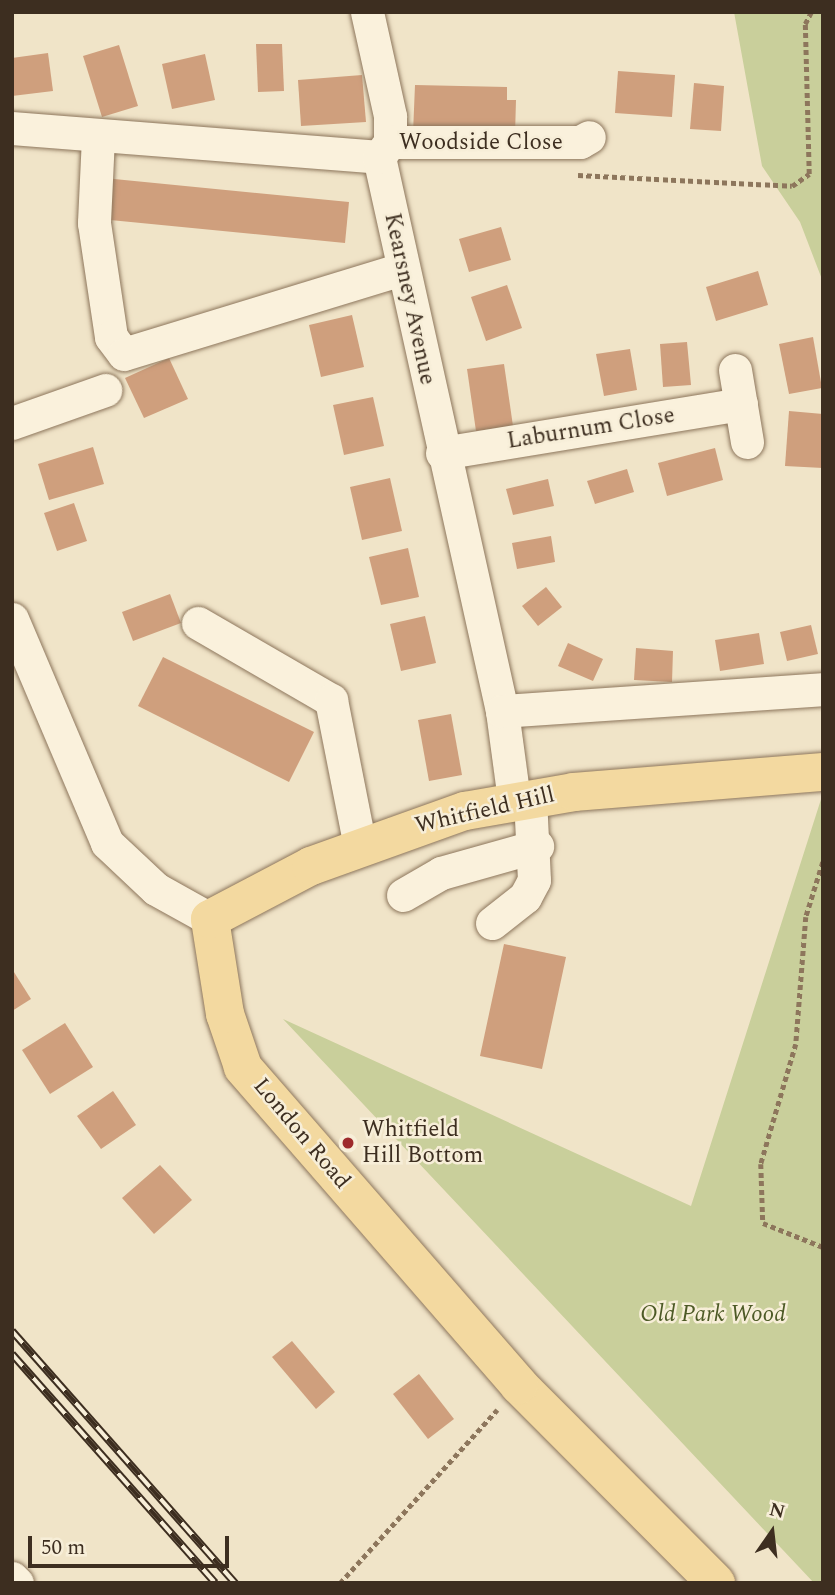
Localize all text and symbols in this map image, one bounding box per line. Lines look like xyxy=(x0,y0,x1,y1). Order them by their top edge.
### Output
street label: Woodside Close xyxy=(399,129,563,157)
street label: Kearsney Avenue xyxy=(377,211,441,387)
street label: Laburnum Close xyxy=(505,402,677,456)
street label: Whitfield Hill xyxy=(413,782,557,840)
street label: London Road xyxy=(247,1073,355,1195)
place label: Whitfield Hill Bottom xyxy=(362,1116,483,1170)
marker: Whitfield Hill Bottom xyxy=(340,1135,356,1151)
park label: Old Park Wood xyxy=(640,1301,786,1329)
text: N xyxy=(766,1495,788,1527)
north arrow xyxy=(737,1497,807,1567)
scale bar xyxy=(32,1522,233,1566)
text: 50 m xyxy=(41,1532,85,1564)

